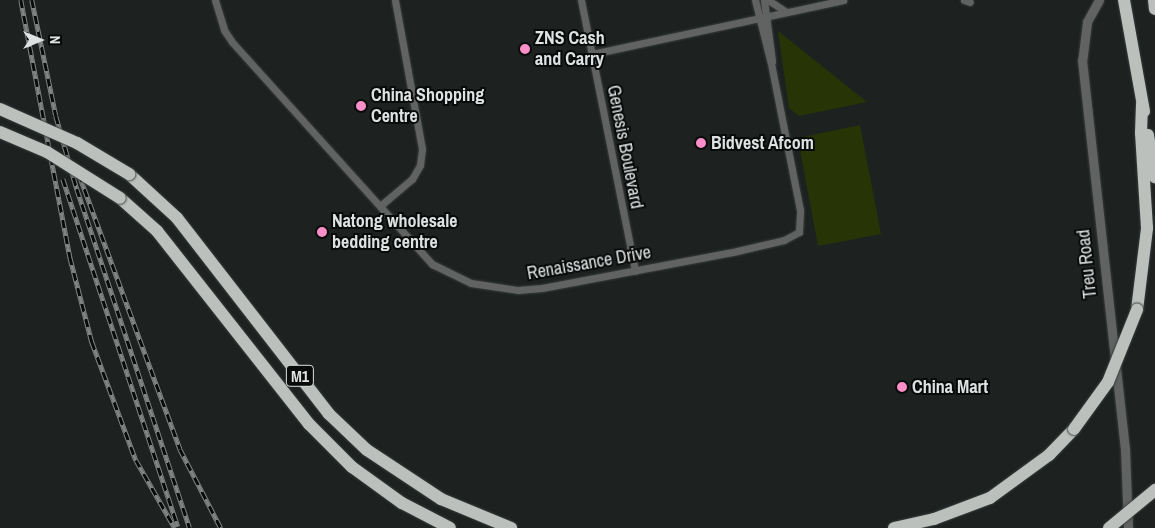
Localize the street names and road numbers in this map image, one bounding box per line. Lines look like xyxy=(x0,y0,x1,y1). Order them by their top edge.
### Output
street label: Genesis Boulevard xyxy=(602,83,648,211)
street label: Treu Road xyxy=(1073,228,1101,300)
street label: Renaissance Drive xyxy=(525,241,653,285)
road number: M1 xyxy=(285,362,315,390)

